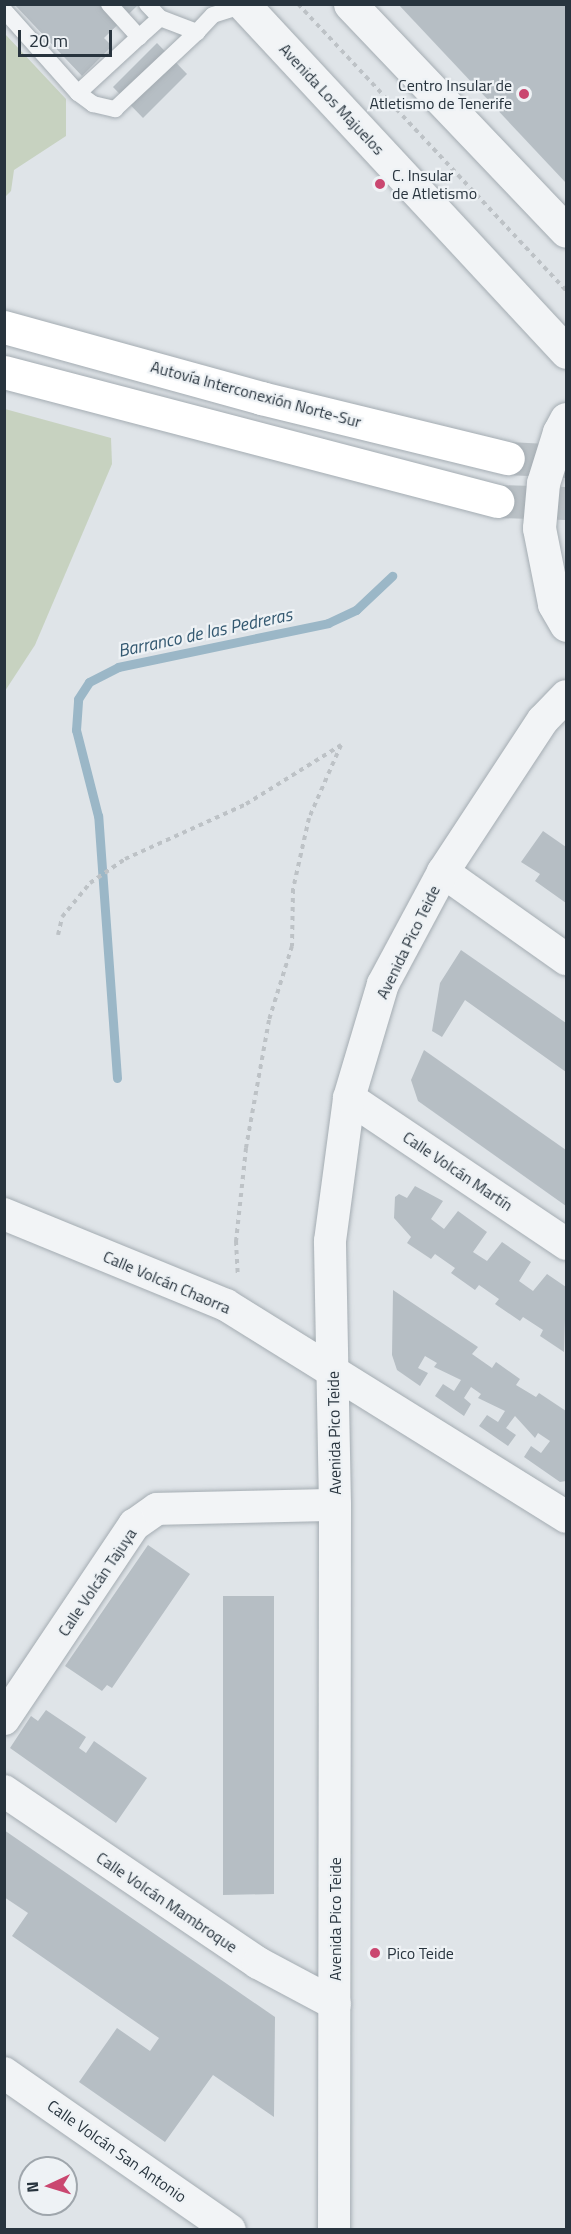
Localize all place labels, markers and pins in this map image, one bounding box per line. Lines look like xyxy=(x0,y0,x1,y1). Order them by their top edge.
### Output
place label: Centro Insular de Atletismo de Tenerife xyxy=(369,75,512,113)
marker: Centro Insular de Atletismo de Tenerife xyxy=(517,87,531,101)
place label: C. Insular de Atletismo xyxy=(392,165,477,203)
marker: C. Insular de Atletismo xyxy=(373,177,387,191)
place label: Pico Teide xyxy=(387,1943,454,1963)
marker: Pico Teide xyxy=(368,1946,382,1960)

